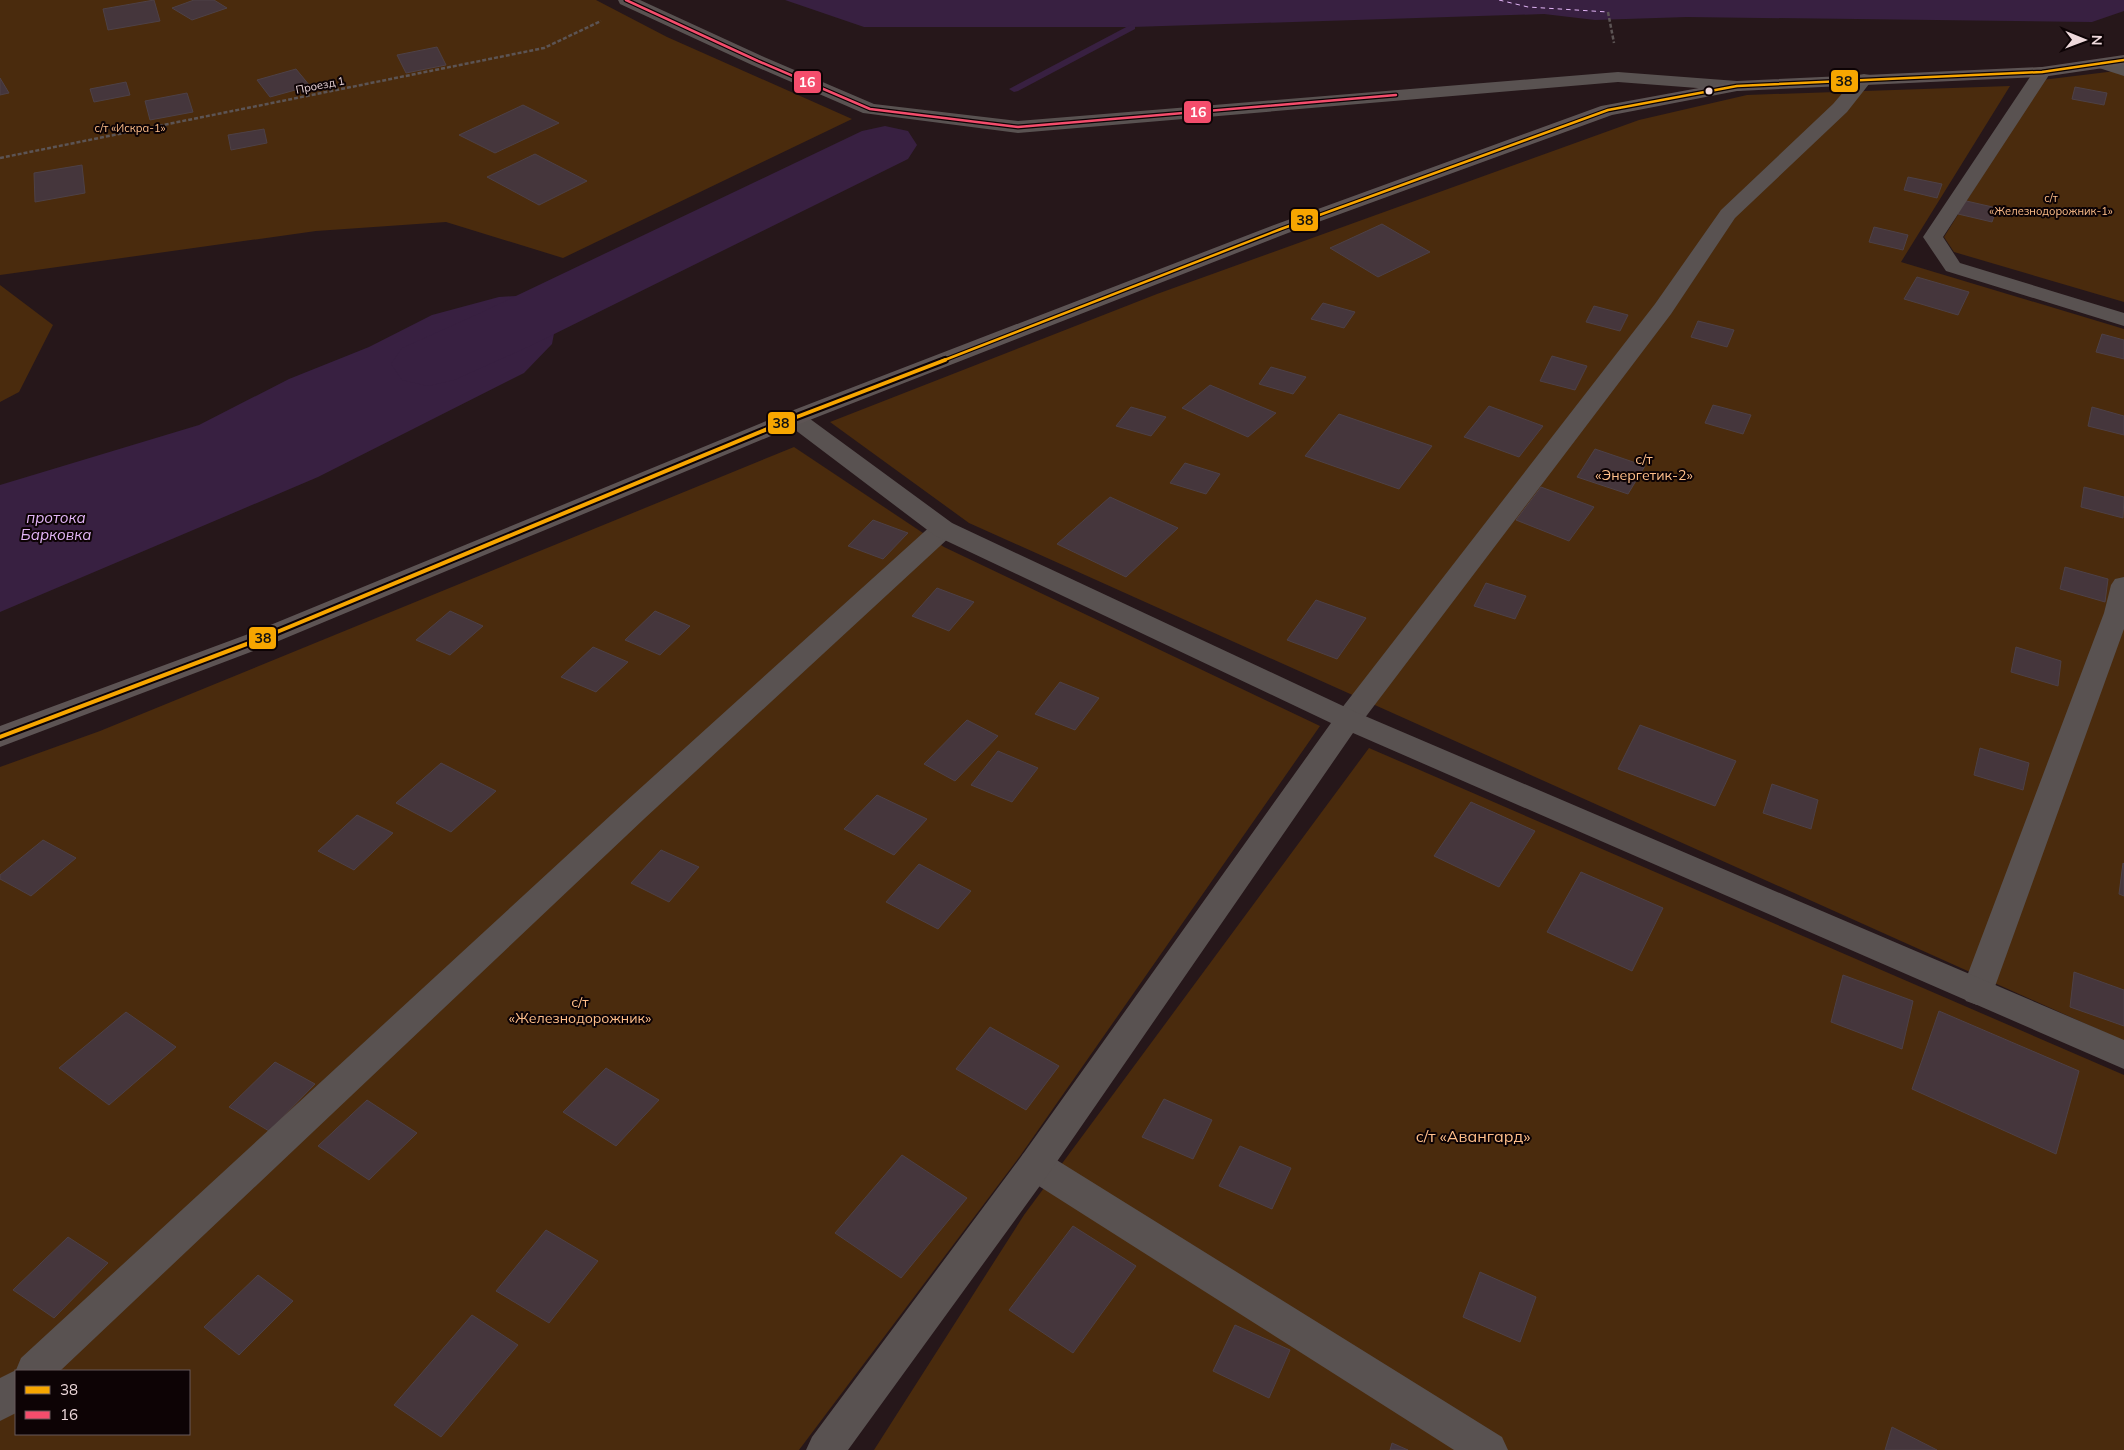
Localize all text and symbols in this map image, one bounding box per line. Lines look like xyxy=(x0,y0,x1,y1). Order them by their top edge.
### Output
north arrow xyxy=(2059,15,2109,65)
text: N xyxy=(2088,35,2106,46)
line badge: 38 xyxy=(1830,69,1859,93)
line badge: 16 xyxy=(793,70,822,94)
text: 38 xyxy=(1836,72,1852,90)
street label: Проезд 1 xyxy=(294,73,346,97)
text: 16 xyxy=(799,73,815,91)
unlabelled marker xyxy=(1704,86,1714,96)
line badge: 16 xyxy=(1183,100,1212,124)
text: 16 xyxy=(1190,103,1206,121)
park label: с/т «Искра-1» xyxy=(95,121,166,135)
park label: с/т «Железнодорожник-1» xyxy=(1989,191,2113,218)
line badge: 38 xyxy=(1290,208,1319,232)
text: 38 xyxy=(1297,211,1313,229)
line badge: 38 xyxy=(767,411,796,435)
text: 38 xyxy=(773,414,789,432)
park label: с/т «Энергетик-2» xyxy=(1595,450,1693,484)
water label: протока Барковка xyxy=(21,508,91,544)
line badge: 38 xyxy=(248,626,277,650)
text: 38 xyxy=(255,629,271,647)
park label: с/т «Железнодорожник» xyxy=(509,993,651,1027)
park label: с/т «Авангард» xyxy=(1416,1126,1530,1146)
legend xyxy=(15,1370,190,1435)
text: 38 xyxy=(60,1380,78,1399)
text: 16 xyxy=(60,1405,78,1424)

